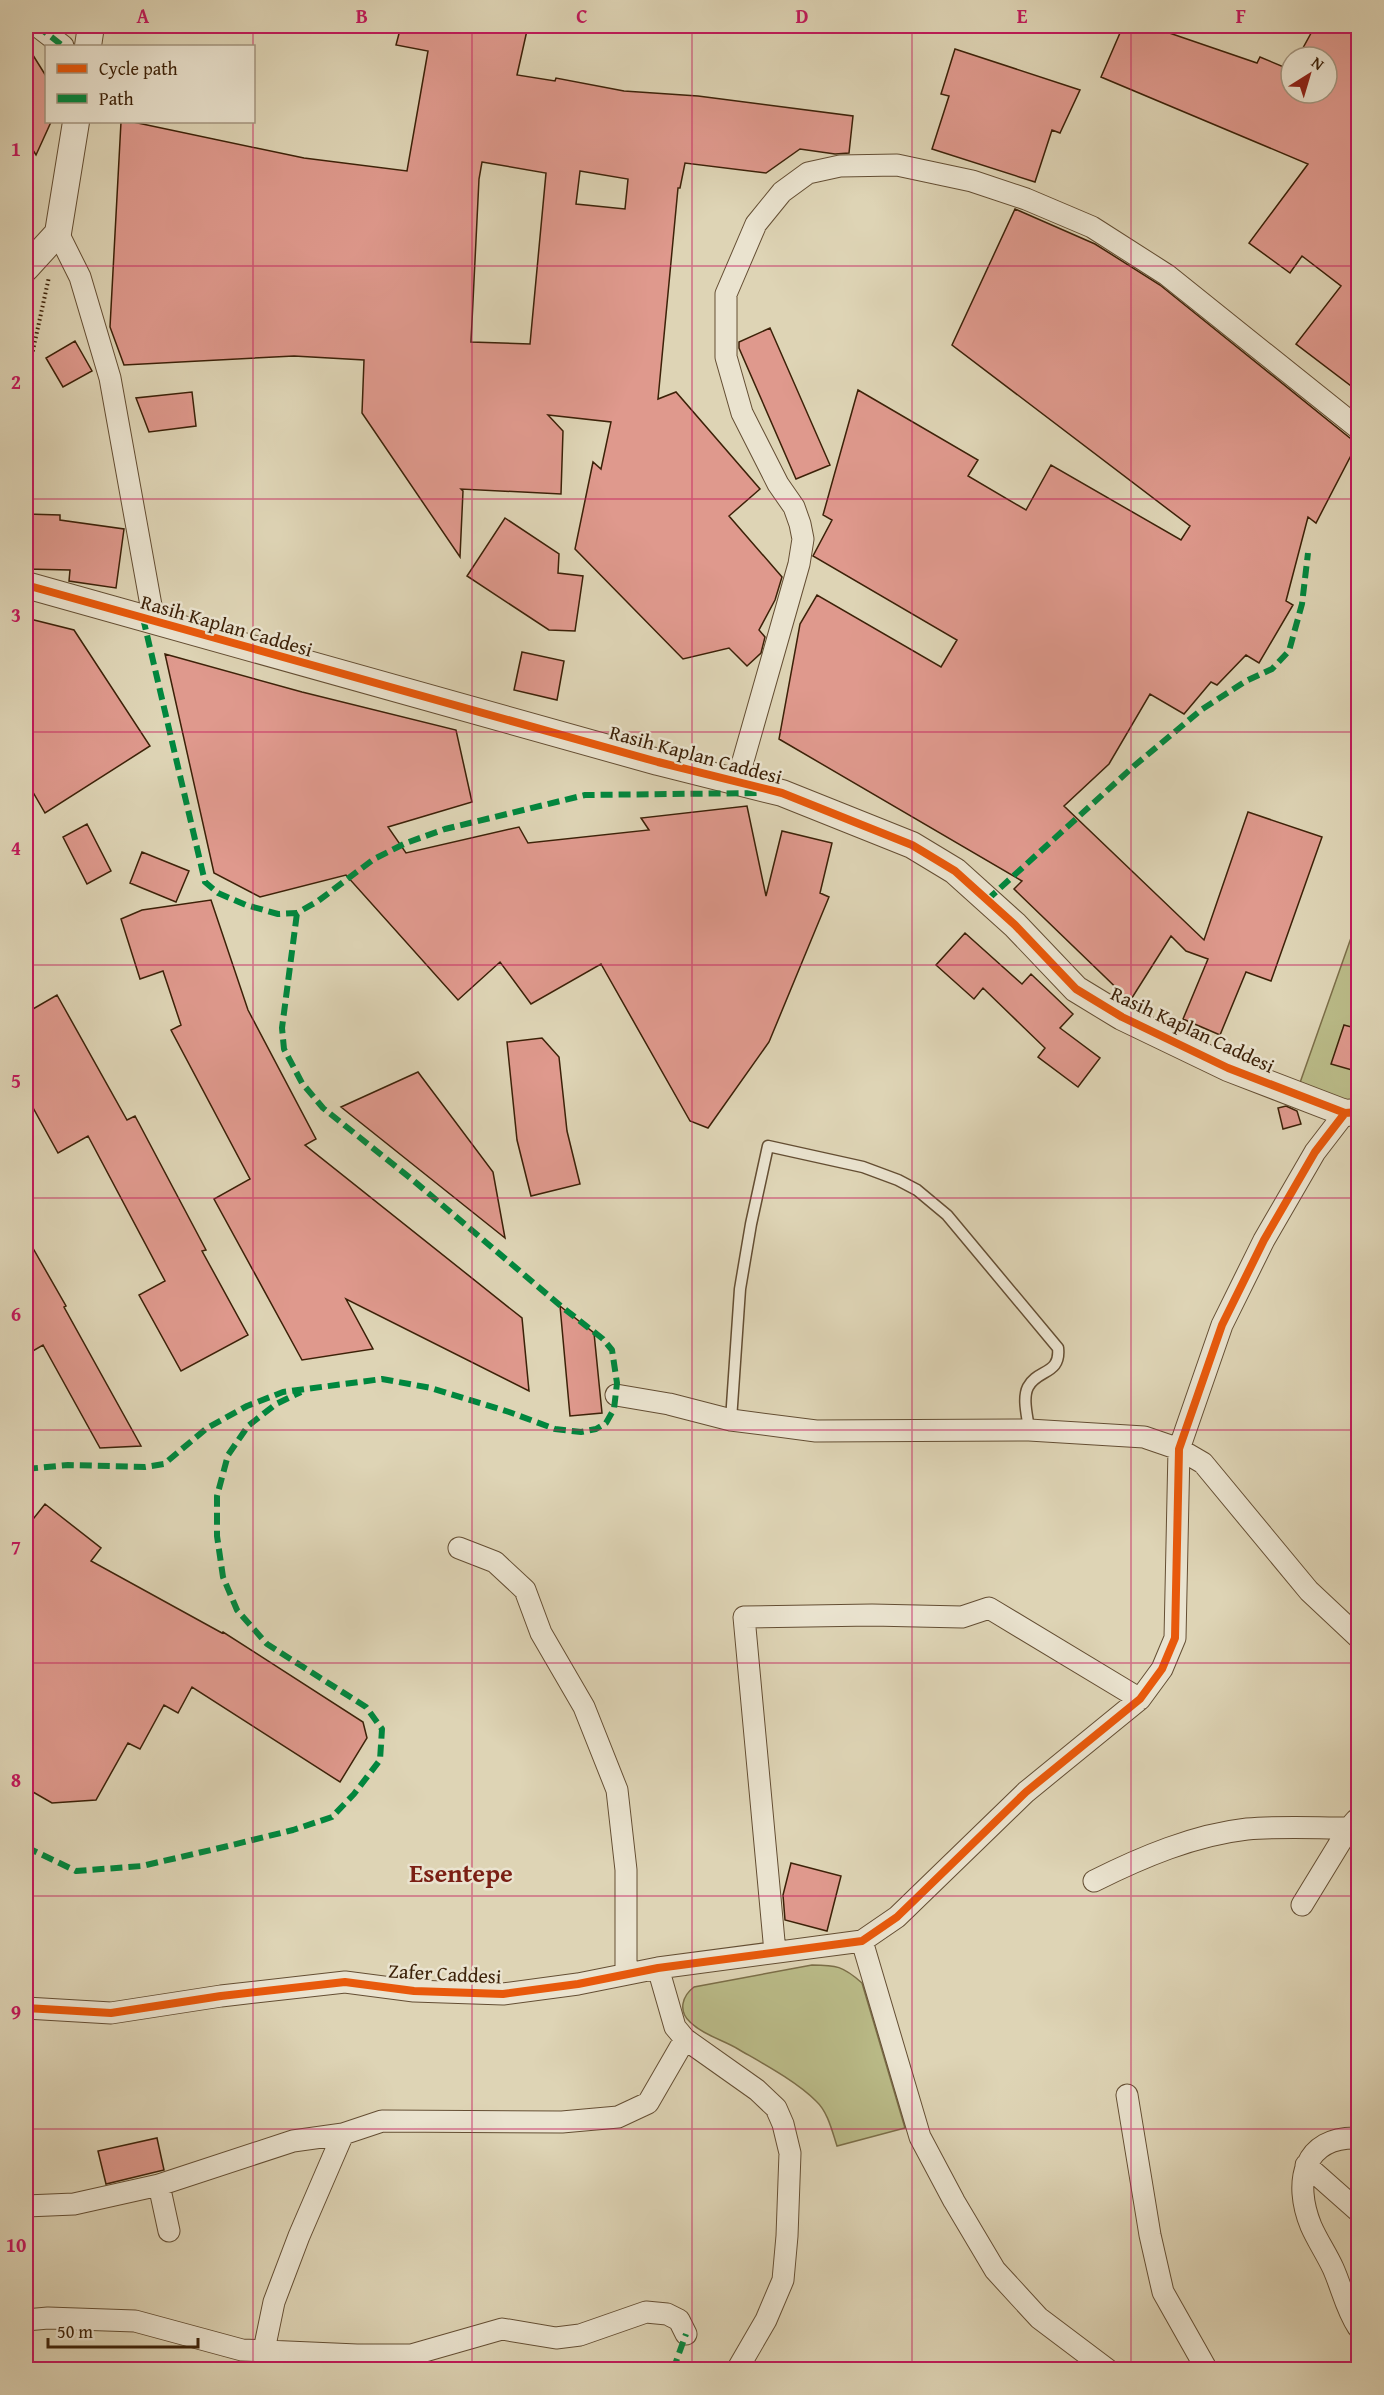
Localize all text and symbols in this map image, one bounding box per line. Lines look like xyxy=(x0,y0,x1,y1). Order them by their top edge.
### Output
text: A xyxy=(137,1,150,30)
text: B xyxy=(356,1,368,30)
text: C xyxy=(576,1,588,30)
text: D xyxy=(795,1,809,30)
text: E xyxy=(1017,1,1028,30)
text: F xyxy=(1236,1,1246,30)
legend xyxy=(45,45,255,123)
north arrow xyxy=(1279,45,1339,105)
text: N xyxy=(1307,50,1330,76)
text: Cycle path xyxy=(99,55,178,82)
text: Path xyxy=(99,85,134,112)
text: 1 xyxy=(11,134,21,163)
text: 2 xyxy=(11,367,21,396)
street label: Rasih Kaplan Caddesi xyxy=(138,587,317,664)
text: 3 xyxy=(11,600,21,629)
street label: Rasih Kaplan Caddesi xyxy=(606,717,786,791)
text: 4 xyxy=(11,833,21,862)
street label: Rasih Kaplan Caddesi xyxy=(1106,978,1280,1080)
text: 5 xyxy=(11,1066,21,1095)
text: 6 xyxy=(11,1299,21,1328)
text: 7 xyxy=(11,1532,21,1561)
text: 8 xyxy=(11,1765,21,1794)
district label: Esentepe xyxy=(409,1853,513,1892)
street label: Zafer Caddesi xyxy=(388,1956,503,1990)
text: 9 xyxy=(11,1997,21,2026)
text: 10 xyxy=(6,2230,26,2259)
scale bar xyxy=(48,2311,198,2349)
text: 50 m xyxy=(57,2318,93,2345)

